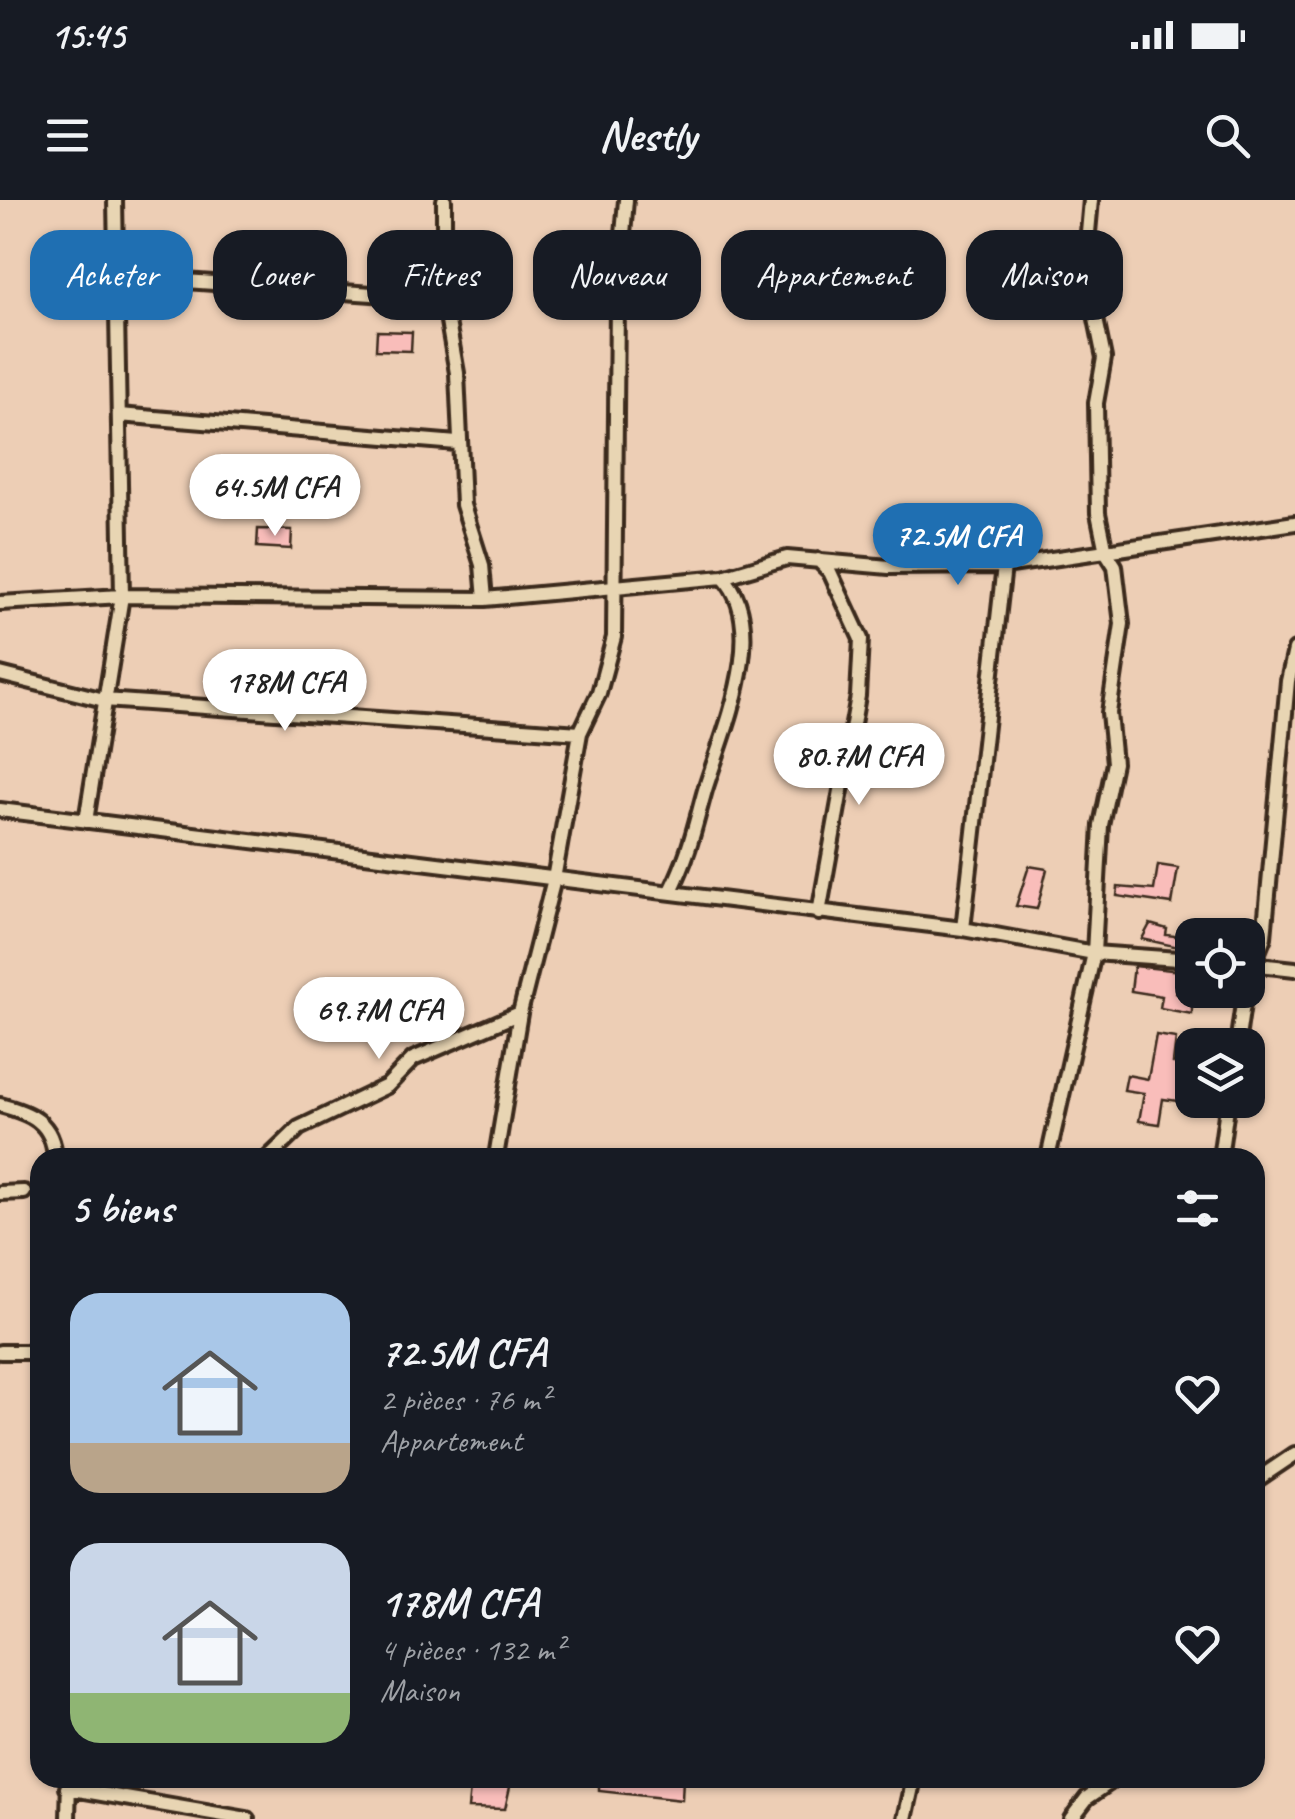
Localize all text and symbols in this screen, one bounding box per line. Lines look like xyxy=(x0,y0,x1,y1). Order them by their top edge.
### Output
text: 15:45 xyxy=(50,12,125,59)
text: Nestly xyxy=(599,107,696,164)
icon: menu xyxy=(40,108,95,163)
icon: search xyxy=(1200,108,1255,163)
chip: Acheter xyxy=(30,230,193,320)
chip: Louer xyxy=(213,230,347,320)
chip: Filtres xyxy=(367,230,513,320)
chip: Nouveau xyxy=(533,230,701,320)
chip: Appartement xyxy=(721,230,946,320)
chip: Maison xyxy=(966,230,1123,320)
pin: 64.5M CFA xyxy=(161,454,389,539)
text: 64.5M CFA xyxy=(211,466,339,507)
pin: 72.5M CFA xyxy=(844,503,1072,588)
text: 72.5M CFA xyxy=(895,515,1021,556)
pin: 178M CFA xyxy=(182,649,388,734)
text: 178M CFA xyxy=(225,661,345,702)
pin: 80.7M CFA xyxy=(745,723,973,808)
text: 80.7M CFA xyxy=(796,735,922,776)
map controls xyxy=(1175,918,1265,1118)
button: locate xyxy=(1175,918,1265,1008)
pin: 69.7M CFA xyxy=(265,977,493,1062)
text: 69.7M CFA xyxy=(315,989,443,1030)
button: layers xyxy=(1175,1028,1265,1118)
icon: filters xyxy=(1170,1181,1225,1236)
text: 5 biens xyxy=(70,1182,173,1235)
text: 72.5M CFA xyxy=(380,1326,546,1379)
icon: home xyxy=(150,1333,270,1453)
icon: heart xyxy=(1170,1366,1225,1421)
text: 2 pièces · 76 m² xyxy=(380,1379,549,1420)
text: Appartement xyxy=(380,1420,522,1461)
text: 178M CFA xyxy=(380,1576,538,1629)
icon: home xyxy=(150,1583,270,1703)
icon: heart xyxy=(1170,1616,1225,1671)
text: 4 pièces · 132 m² xyxy=(380,1629,564,1670)
text: Maison xyxy=(380,1670,460,1711)

